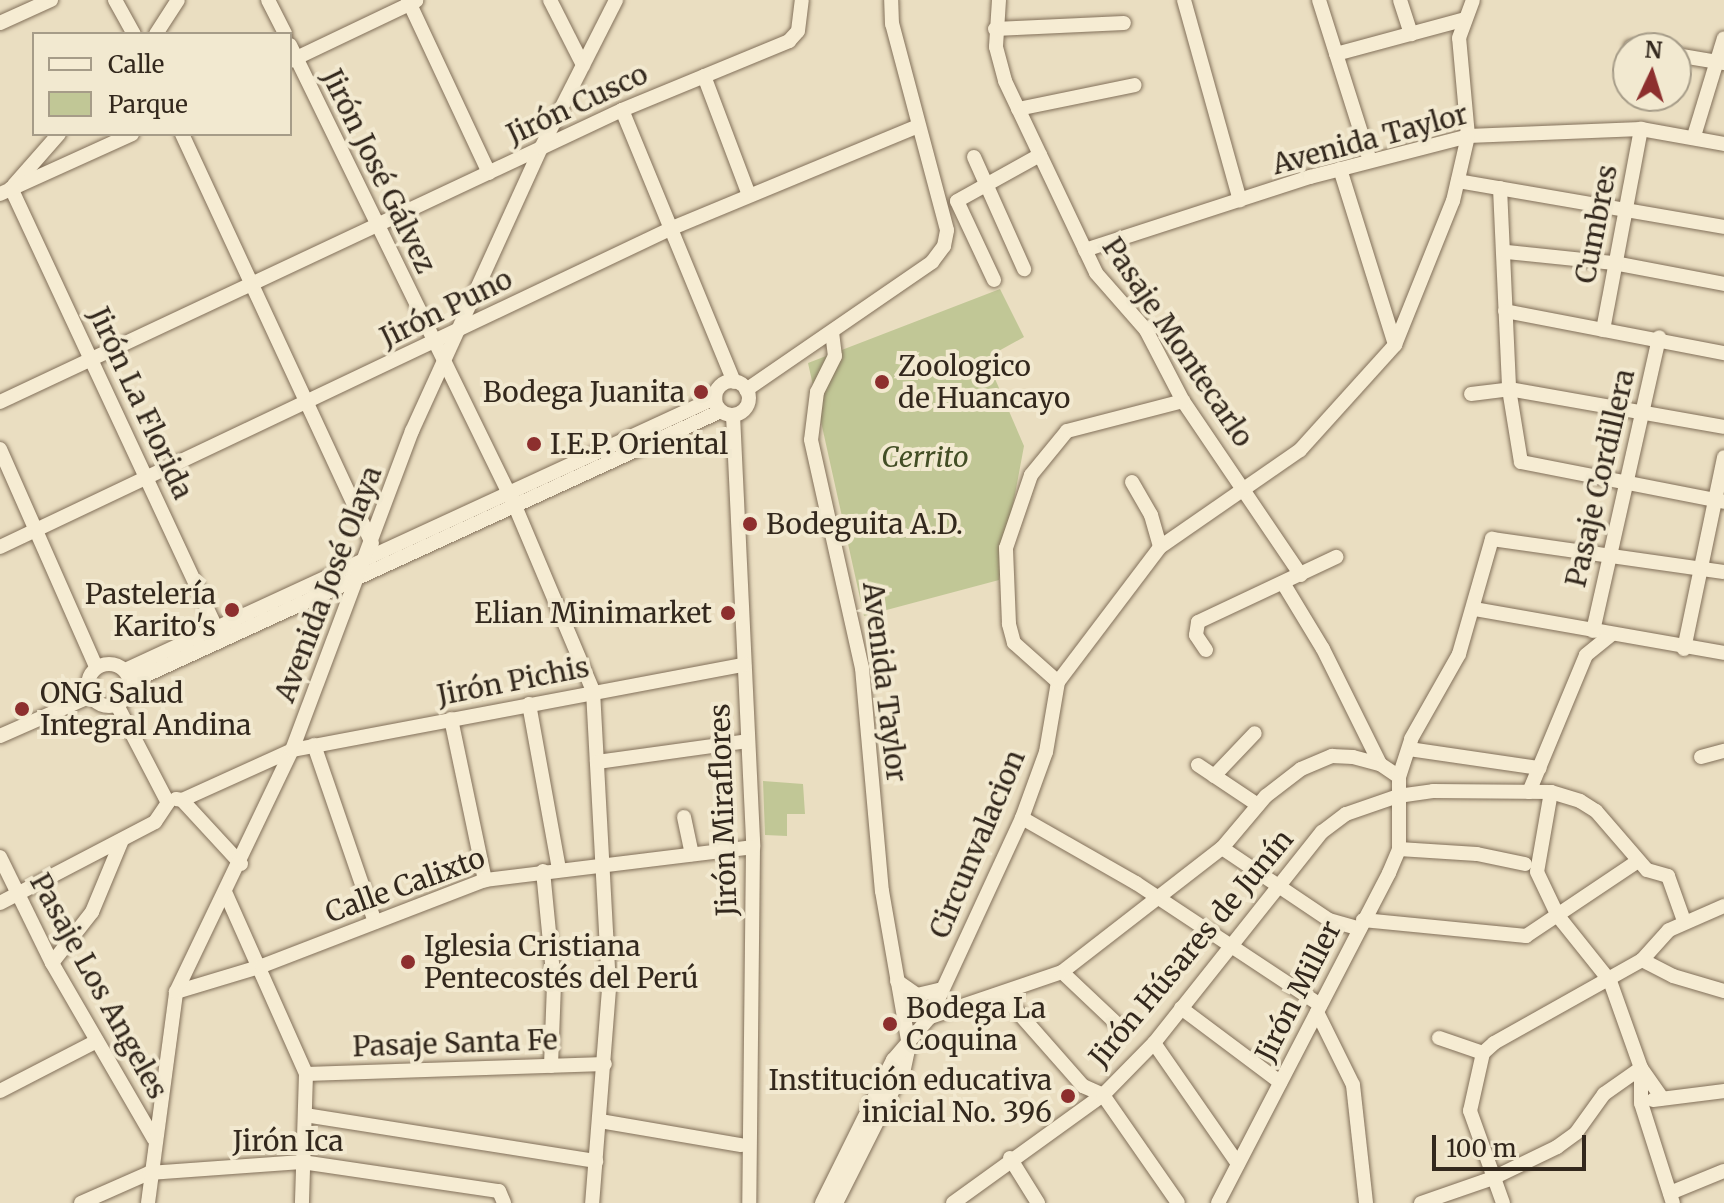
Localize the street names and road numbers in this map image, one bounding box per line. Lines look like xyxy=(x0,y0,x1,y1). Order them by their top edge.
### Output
street label: Jirón Cusco xyxy=(501,57,653,151)
street label: Jirón José Gálvez xyxy=(315,64,443,278)
street label: Avenida Taylor xyxy=(1269,97,1471,181)
street label: Cumbres xyxy=(1568,162,1624,286)
street label: Pasaje Montecarlo xyxy=(1096,231,1260,453)
street label: Jirón Puno xyxy=(375,262,517,354)
street label: Jirón La Florida xyxy=(82,302,200,504)
street label: Pasaje Cordillera xyxy=(1559,366,1641,590)
street label: Avenida José Olaya xyxy=(268,461,388,707)
street label: Avenida Taylor xyxy=(856,580,914,784)
street label: Jirón Pichis xyxy=(434,650,592,712)
street label: Jirón Miraflores xyxy=(702,703,744,917)
street label: Circunvalacion xyxy=(922,745,1032,943)
street label: Jirón Húsares de Junín xyxy=(1082,823,1300,1073)
street label: Calle Calixto xyxy=(321,841,489,929)
street label: Pasaje Los Angeles xyxy=(23,868,175,1104)
street label: Jirón Miller xyxy=(1248,915,1348,1067)
street label: Pasaje Santa Fe xyxy=(352,1023,558,1063)
street label: Jirón Ica xyxy=(233,1124,343,1158)

